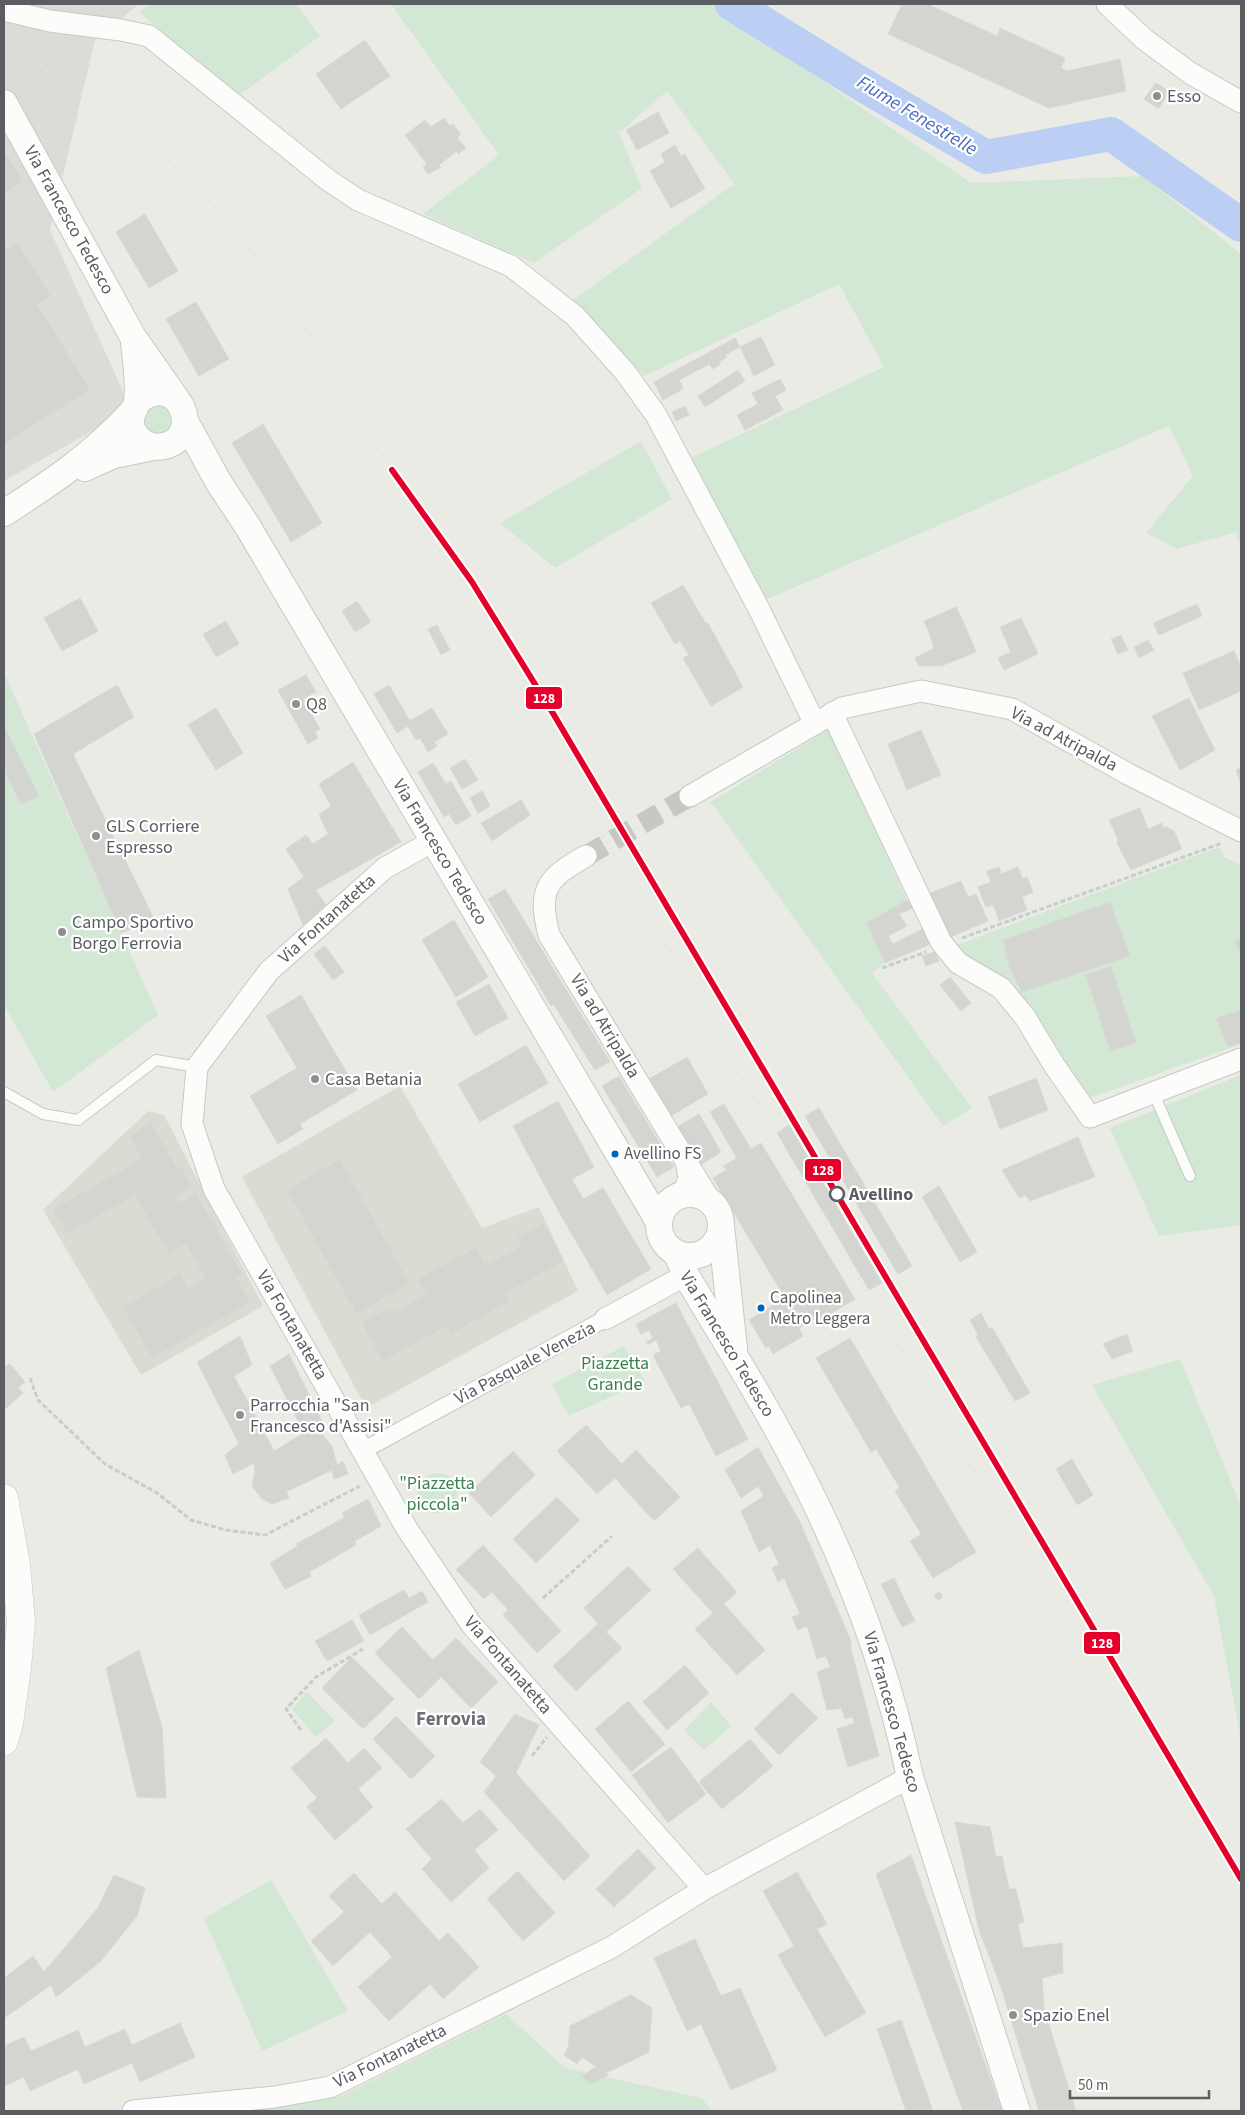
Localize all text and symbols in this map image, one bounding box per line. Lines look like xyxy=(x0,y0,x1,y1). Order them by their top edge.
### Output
water label: Fiume Fenestrelle xyxy=(852,69,982,163)
place label: Esso xyxy=(1167,84,1201,109)
marker: Esso xyxy=(1151,90,1163,102)
street label: Via Francesco Tedesco xyxy=(18,141,120,299)
line badge: 128 xyxy=(525,686,563,710)
text: 128 xyxy=(533,689,555,709)
place label: Q8 xyxy=(306,692,327,717)
marker: Q8 xyxy=(290,698,302,710)
street label: Via ad Atripalda xyxy=(1006,700,1122,778)
street label: Via Francesco Tedesco xyxy=(386,774,494,930)
place label: GLS Corriere Espresso xyxy=(106,814,200,860)
marker: GLS Corriere Espresso xyxy=(90,830,102,842)
street label: Via Fontanatetta xyxy=(273,869,381,969)
place label: Campo Sportivo Borgo Ferrovia xyxy=(72,910,194,956)
marker: Campo Sportivo Borgo Ferrovia xyxy=(56,926,68,938)
street label: Via ad Atripalda xyxy=(564,969,646,1083)
place label: Casa Betania xyxy=(325,1067,422,1092)
marker: Casa Betania xyxy=(309,1073,321,1085)
place label: Avellino FS xyxy=(624,1142,701,1166)
marker: Avellino FS xyxy=(610,1149,620,1159)
line badge: 128 xyxy=(804,1158,842,1182)
text: 128 xyxy=(812,1161,834,1181)
place label: Avellino xyxy=(848,1182,913,1207)
marker: Avellino xyxy=(829,1186,845,1202)
street label: Via Fontanatetta xyxy=(250,1265,334,1385)
street label: Via Francesco Tedesco xyxy=(673,1266,781,1422)
place label: Capolinea Metro Leggera xyxy=(770,1286,870,1331)
marker: Capolinea Metro Leggera xyxy=(756,1303,766,1313)
street label: Via Pasquale Venezia xyxy=(450,1315,600,1411)
park label: Piazzetta Grande xyxy=(581,1351,649,1397)
place label: Parrocchia "San Francesco d'Assisi" xyxy=(250,1393,392,1439)
marker: Parrocchia "San Francesco d'Assisi" xyxy=(234,1409,246,1421)
park label: "Piazzetta piccola" xyxy=(399,1471,475,1517)
street label: Via Fontanatetta xyxy=(458,1610,558,1720)
street label: Via Francesco Tedesco xyxy=(857,1628,927,1796)
line badge: 128 xyxy=(1083,1631,1121,1655)
text: 128 xyxy=(1091,1634,1113,1654)
district label: Ferrovia xyxy=(416,1706,486,1733)
place label: Spazio Enel xyxy=(1023,2003,1110,2028)
marker: Spazio Enel xyxy=(1007,2009,1019,2021)
street label: Via Fontanatetta xyxy=(329,2018,451,2094)
scale bar xyxy=(1070,2068,1209,2100)
text: 50 m xyxy=(1078,2075,1108,2096)

